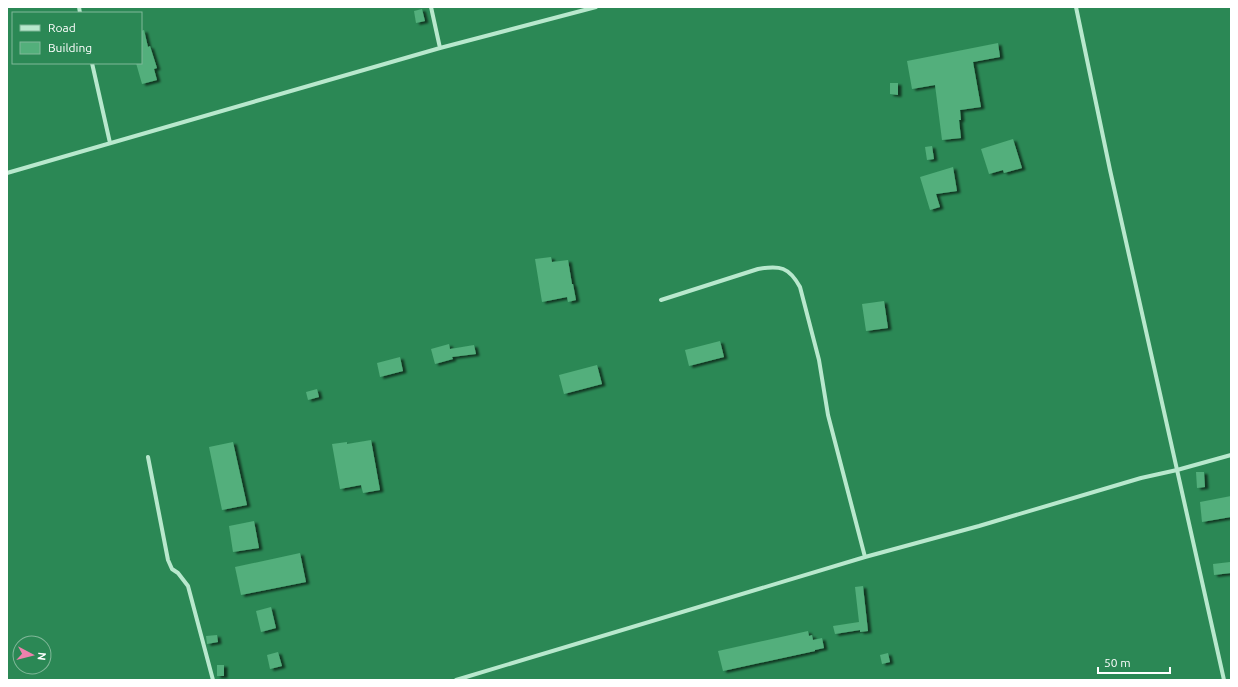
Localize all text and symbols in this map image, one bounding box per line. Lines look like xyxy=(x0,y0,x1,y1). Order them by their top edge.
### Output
legend xyxy=(12,12,142,64)
text: Road xyxy=(48,21,76,34)
text: Building xyxy=(48,41,92,54)
north arrow xyxy=(12,635,52,675)
scale bar xyxy=(1098,649,1170,675)
text: N xyxy=(35,651,48,661)
text: 50 m xyxy=(1104,656,1131,669)

